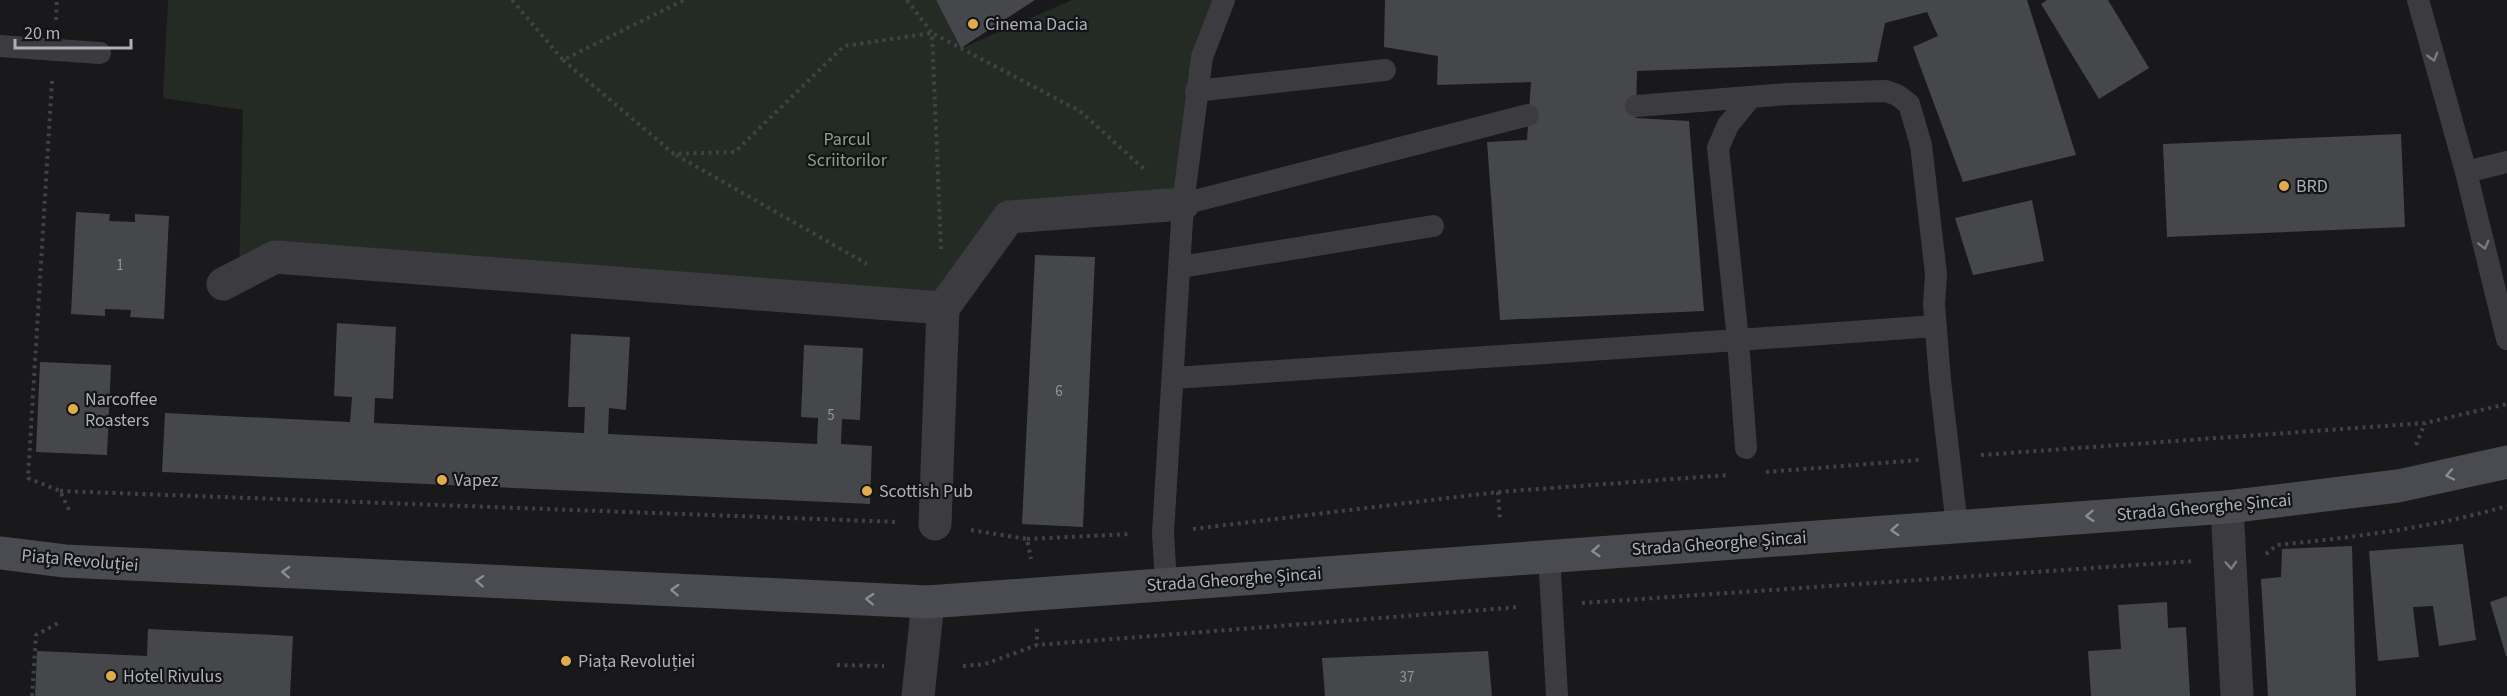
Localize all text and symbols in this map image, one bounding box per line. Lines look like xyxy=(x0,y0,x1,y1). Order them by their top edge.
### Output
scale bar xyxy=(15,12,130,50)
place label: Cinema Dacia xyxy=(985,12,1088,37)
marker: Cinema Dacia xyxy=(966,17,980,31)
text: 20 m xyxy=(24,21,60,46)
one-way arrow xyxy=(2426,51,2438,61)
park label: Parcul Scriitorilor xyxy=(807,127,888,173)
place label: BRD xyxy=(2296,174,2328,199)
marker: BRD xyxy=(2277,179,2291,193)
one-way arrow xyxy=(2476,240,2489,250)
house number: 1 xyxy=(116,255,124,276)
house number: 6 xyxy=(1055,381,1063,402)
place label: Narcoffee Roasters xyxy=(85,387,157,433)
marker: Narcoffee Roasters xyxy=(66,402,80,416)
house number: 5 xyxy=(827,405,835,426)
place label: Vapez xyxy=(454,468,499,493)
one-way arrow xyxy=(2445,468,2455,481)
marker: Vapez xyxy=(435,473,449,487)
place label: Scottish Pub xyxy=(879,479,973,504)
marker: Scottish Pub xyxy=(860,484,874,498)
street label: Strada Gheorghe Șincai xyxy=(2116,487,2292,528)
one-way arrow xyxy=(2085,510,2094,523)
one-way arrow xyxy=(1891,524,1900,537)
street label: Strada Gheorghe Șincai xyxy=(1631,525,1807,562)
street label: Piața Revoluției xyxy=(20,543,139,578)
one-way arrow xyxy=(1591,545,1600,558)
one-way arrow xyxy=(2224,560,2237,569)
street label: Strada Gheorghe Șincai xyxy=(1146,561,1322,598)
one-way arrow xyxy=(281,565,290,578)
one-way arrow xyxy=(476,574,485,587)
one-way arrow xyxy=(671,583,680,596)
one-way arrow xyxy=(865,592,874,605)
place label: Piața Revoluției xyxy=(578,649,695,674)
marker: Piața Revoluției xyxy=(559,654,573,668)
place label: Hotel Rivulus xyxy=(123,664,222,689)
house number: 37 xyxy=(1400,667,1414,688)
marker: Hotel Rivulus xyxy=(104,669,118,683)

